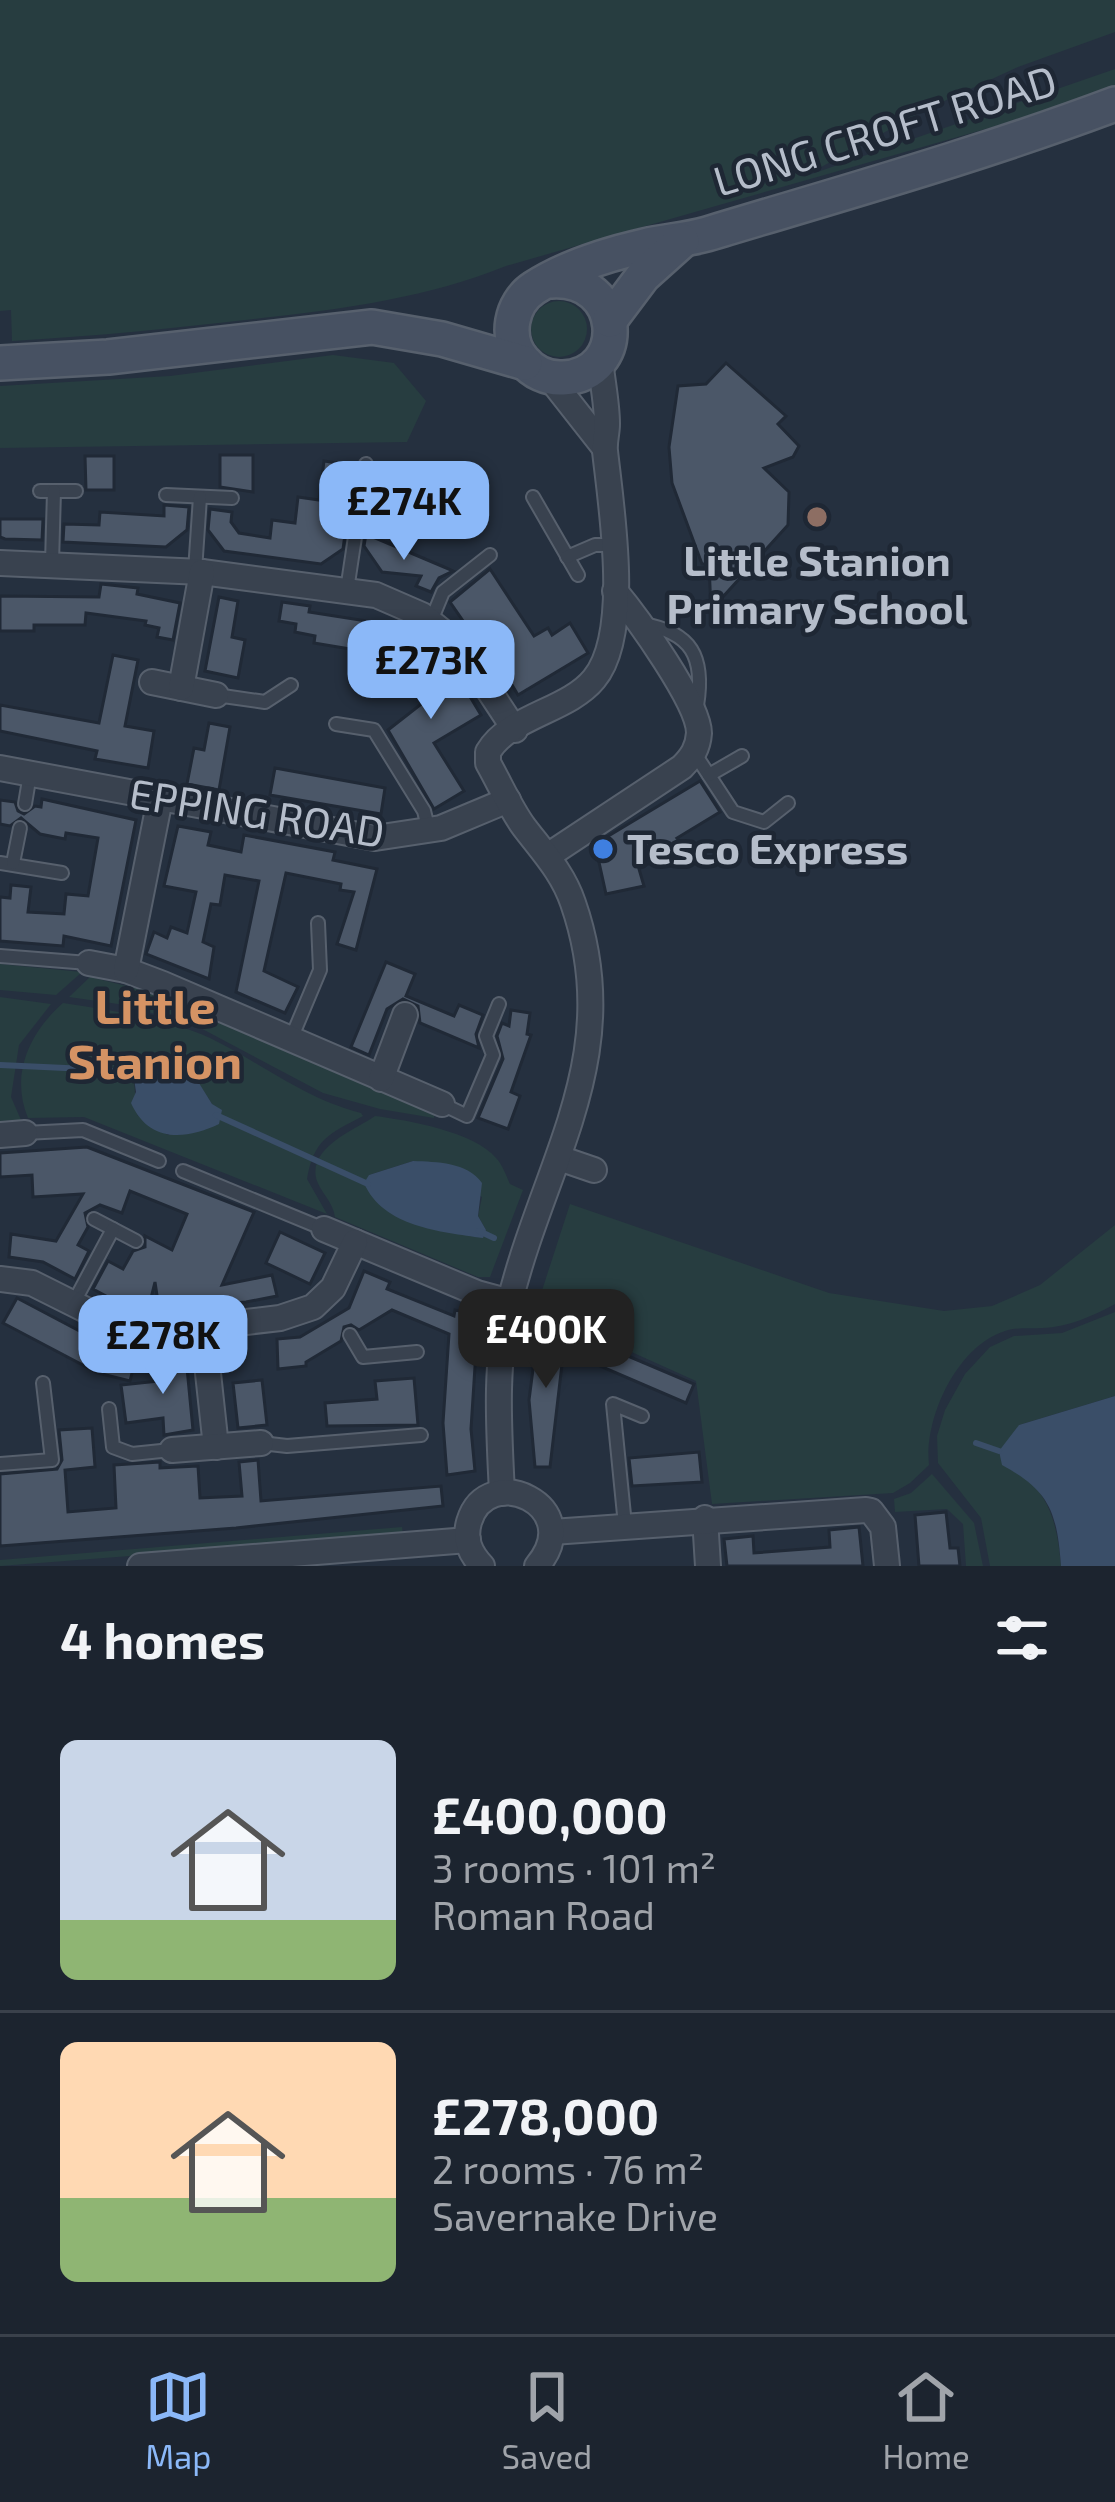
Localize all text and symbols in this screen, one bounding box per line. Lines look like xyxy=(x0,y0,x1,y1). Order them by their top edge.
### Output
street label: LONG CROFT ROAD xyxy=(707,53,1062,205)
pin: £274K xyxy=(320,461,488,563)
text: £274K xyxy=(346,476,462,523)
marker: Little Stanion Primary School xyxy=(804,504,830,530)
place label: Little Stanion Primary School xyxy=(667,534,968,633)
pin: £273K xyxy=(347,620,515,722)
text: £273K xyxy=(375,635,487,682)
street label: EPPING ROAD xyxy=(126,766,388,856)
place label: Tesco Express xyxy=(627,822,908,872)
marker: Tesco Express xyxy=(590,836,616,862)
district label: Little Stanion xyxy=(68,976,242,1089)
pin: £400K xyxy=(462,1289,630,1391)
pin: £278K xyxy=(79,1295,247,1397)
text: £400K xyxy=(485,1304,607,1351)
text: £278K xyxy=(105,1310,221,1357)
icon: filters xyxy=(989,1605,1055,1671)
text: 4 homes xyxy=(60,1608,265,1669)
text: £400,000 xyxy=(432,1783,668,1844)
icon: home xyxy=(156,1788,300,1932)
text: 3 rooms · 101 m² xyxy=(432,1844,716,1891)
text: Roman Road xyxy=(432,1891,655,1938)
text: £278,000 xyxy=(432,2084,659,2145)
icon: home xyxy=(156,2090,300,2234)
text: 2 rooms · 76 m² xyxy=(432,2145,704,2192)
text: Savernake Drive xyxy=(432,2192,718,2239)
tab: Map xyxy=(145,2364,211,2476)
tab: Saved xyxy=(502,2364,592,2476)
tab: Home xyxy=(882,2364,970,2476)

